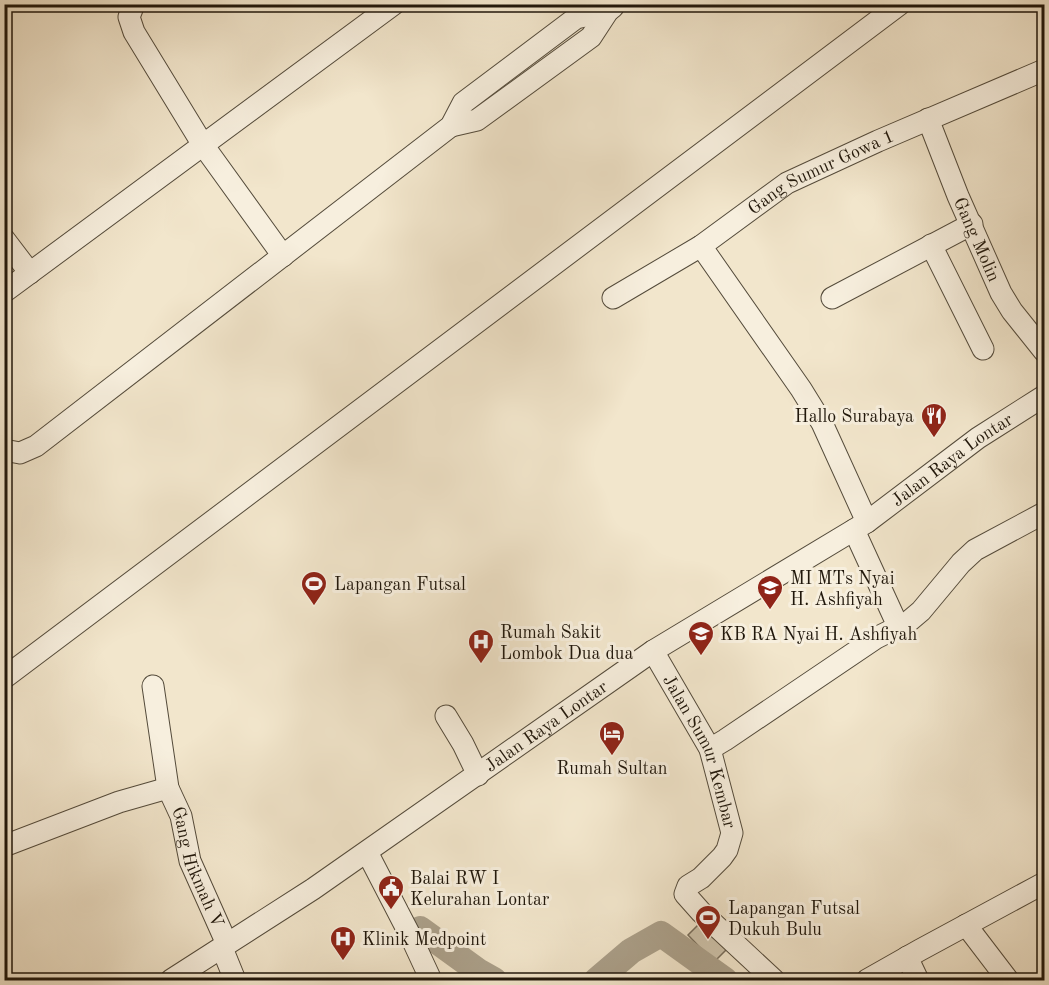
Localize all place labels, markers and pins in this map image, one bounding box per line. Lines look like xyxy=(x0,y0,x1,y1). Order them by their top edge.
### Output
restaurant icon: Hallo Surabaya xyxy=(919,401,949,439)
place label: Hallo Surabaya xyxy=(795,408,914,426)
sports icon: Lapangan Futsal xyxy=(299,569,329,607)
place label: MI MTs Nyai H. Ashfiyah xyxy=(790,570,895,609)
school or university icon: MI MTs Nyai H. Ashfiyah xyxy=(755,573,785,611)
place label: Lapangan Futsal xyxy=(334,576,466,594)
school or university icon: KB RA Nyai H. Ashfiyah xyxy=(686,619,716,657)
place label: Rumah Sakit Lombok Dua dua xyxy=(500,624,633,663)
place label: KB RA Nyai H. Ashfiyah xyxy=(720,626,917,644)
hospital icon: Rumah Sakit Lombok Dua dua xyxy=(466,627,496,665)
hotel icon: Rumah Sultan xyxy=(597,719,627,757)
place label: Rumah Sultan xyxy=(556,760,668,778)
place label: Balai RW I Kelurahan Lontar xyxy=(410,870,550,909)
public building icon: Balai RW I Kelurahan Lontar xyxy=(376,873,406,911)
place label: Lapangan Futsal Dukuh Bulu xyxy=(728,900,860,939)
sports icon: Lapangan Futsal Dukuh Bulu xyxy=(693,903,723,941)
hospital icon: Klinik Medpoint xyxy=(328,924,358,962)
place label: Klinik Medpoint xyxy=(362,931,486,949)

